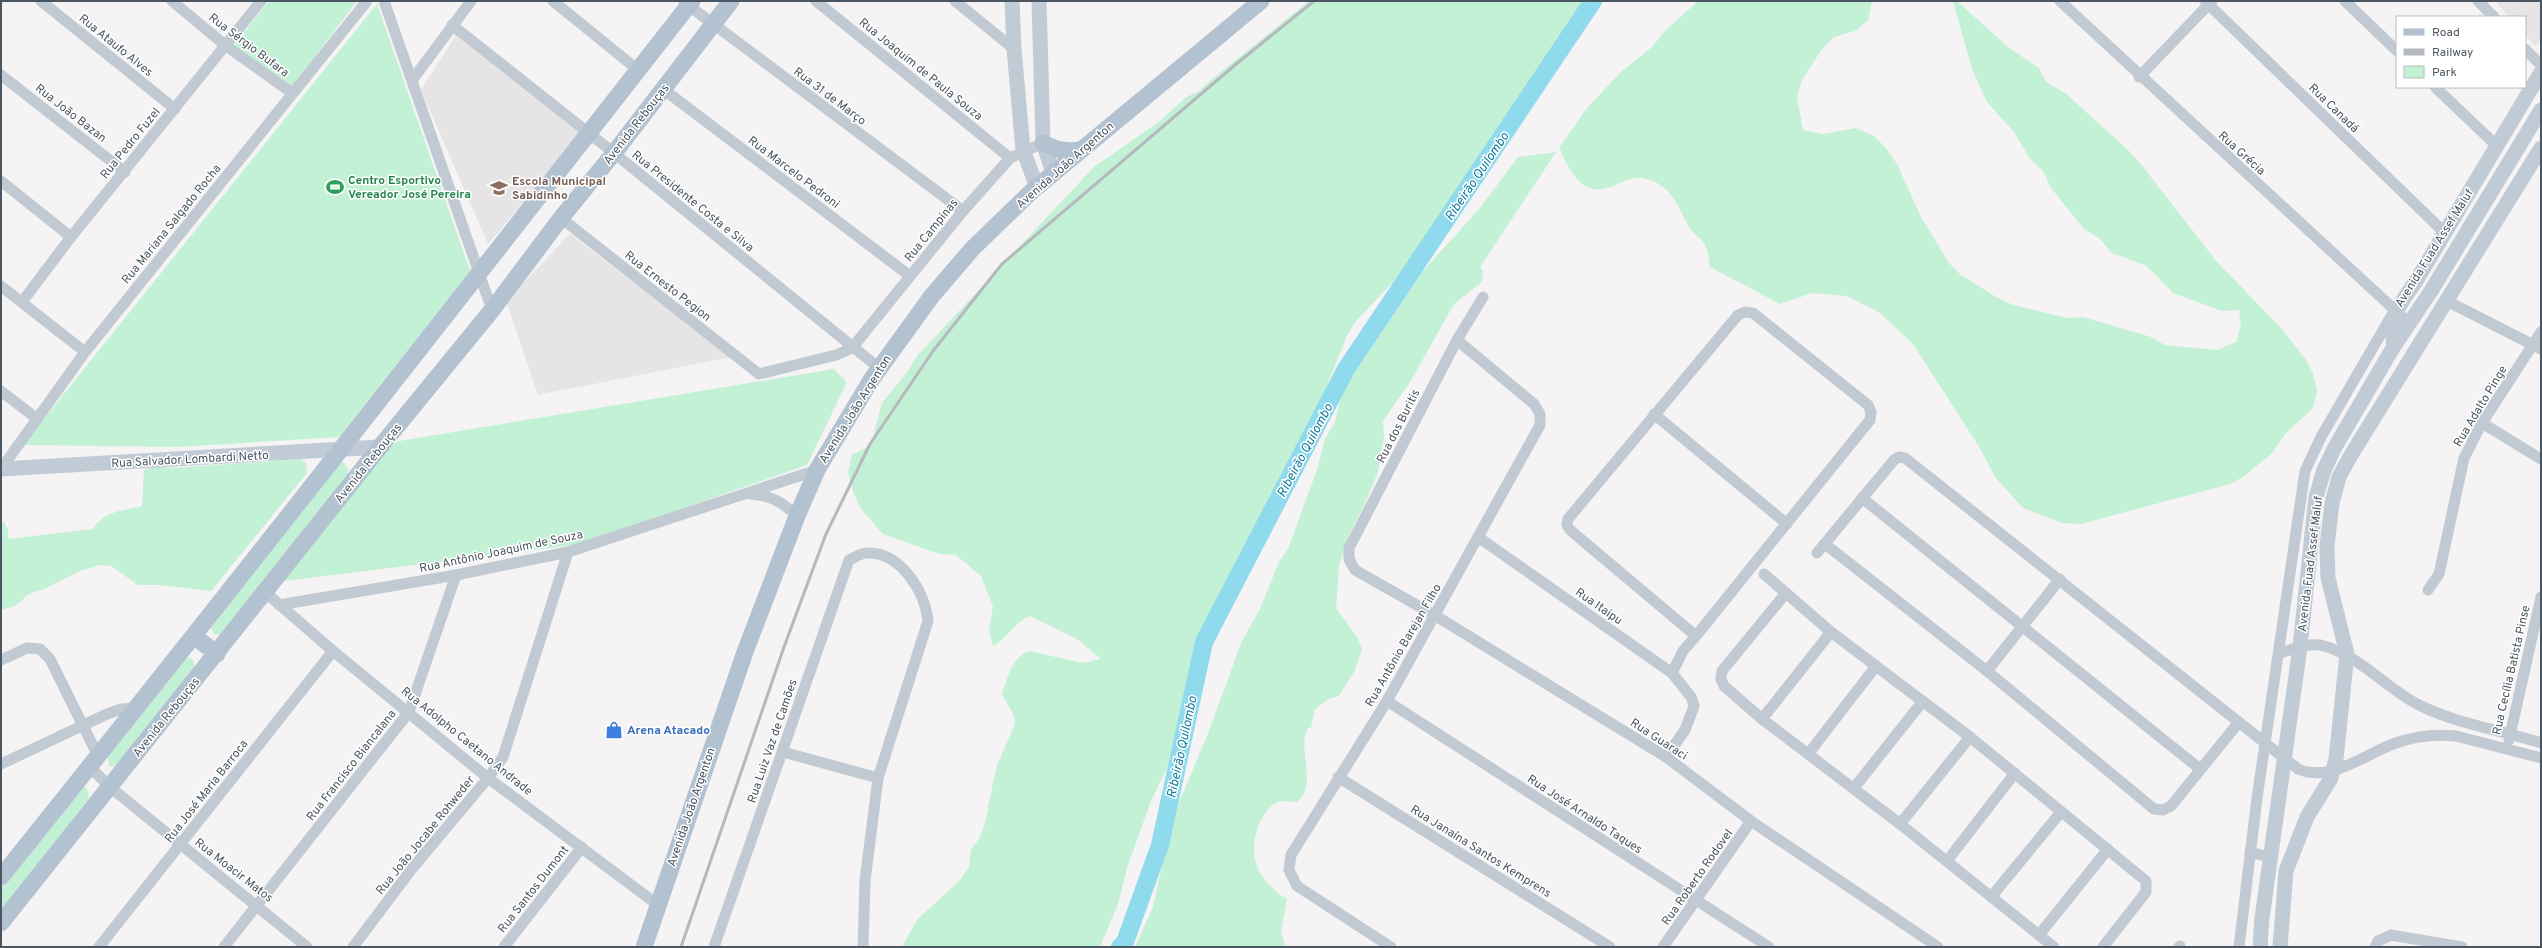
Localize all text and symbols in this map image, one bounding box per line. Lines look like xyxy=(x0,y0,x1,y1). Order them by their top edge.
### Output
street label: Rua Sérgio Bufara xyxy=(205,10,292,81)
street label: Rua Ataufo Alves xyxy=(75,11,156,81)
street label: Rua Joaquim de Paula Souza xyxy=(855,15,986,125)
legend xyxy=(2396,16,2526,88)
text: Road xyxy=(2432,25,2460,41)
text: Railway xyxy=(2432,45,2473,61)
street label: Rua 31 de Março xyxy=(790,64,869,130)
text: Park xyxy=(2432,65,2457,81)
street label: Rua João Bazan xyxy=(31,81,109,147)
street label: Avenida Rebouças xyxy=(600,81,673,168)
street label: Rua Canadá xyxy=(2305,81,2362,137)
street label: Rua Pedro Fuzel xyxy=(97,105,164,183)
street label: Avenida João Argenton xyxy=(1013,119,1118,213)
street label: Rua Grécia xyxy=(2214,128,2268,179)
water label: Ribeirão Quilombo xyxy=(1442,130,1513,225)
street label: Rua Marcelo Pedroni xyxy=(744,133,843,213)
street label: Rua Presidente Costa e Silva xyxy=(628,148,757,256)
street label: Rua Mariana Salgado Rocha xyxy=(119,161,225,288)
place label: Centro Esportivo Vereador José Pereira xyxy=(348,173,471,203)
place label: Escola Municipal Sabidinho xyxy=(512,174,606,204)
sports icon: Centro Esportivo Vereador José Pereira xyxy=(325,177,345,197)
school or university icon: Escola Municipal Sabidinho xyxy=(489,178,509,198)
street label: Avenida Fuad Assef Maluf xyxy=(2392,186,2478,311)
street label: Rua Campinas xyxy=(901,196,962,266)
street label: Rua Ernesto Pegion xyxy=(621,248,714,326)
street label: Avenida João Argenton xyxy=(816,352,896,467)
street label: Rua Adalto Pinge xyxy=(2450,363,2511,450)
street label: Rua dos Buritis xyxy=(1373,387,1424,466)
water label: Ribeirão Quilombo xyxy=(1274,401,1337,501)
street label: Avenida Rebouças xyxy=(332,420,406,507)
street label: Rua Salvador Lombardi Netto xyxy=(111,448,270,472)
street label: Avenida Fuad Assef Maluf xyxy=(2295,495,2327,633)
street label: Rua Antônio Joaquim de Souza xyxy=(418,527,584,577)
street label: Rua Antônio Barejan Filho xyxy=(1362,581,1446,710)
street label: Rua Itaipu xyxy=(1572,585,1625,629)
street label: Rua Cecília Batista Pinse xyxy=(2489,604,2535,737)
street label: Avenida Rebouças xyxy=(130,674,204,761)
street label: Rua Luiz Vaz de Camões xyxy=(744,677,802,805)
street label: Rua Adolpho Caetano Andrade xyxy=(397,684,535,800)
water label: Ribeirão Quilombo xyxy=(1164,695,1202,800)
street label: Rua Francisco Biancalana xyxy=(303,707,400,824)
street label: Rua Guaraci xyxy=(1627,715,1690,764)
shop icon: Arena Atacado xyxy=(604,720,624,740)
place label: Arena Atacado xyxy=(627,723,710,739)
street label: Rua José Maria Barroca xyxy=(161,737,252,846)
street label: Avenida João Argenton xyxy=(664,746,720,869)
street label: Rua José Arnaldo Taques xyxy=(1524,772,1645,858)
street label: Rua João Jocabe Rohweder xyxy=(373,773,479,898)
street label: Rua Janaína Santos Kemprens xyxy=(1407,802,1554,902)
street label: Rua Roberto Rodovel xyxy=(1659,826,1737,929)
street label: Rua Moacir Matos xyxy=(191,835,276,906)
street label: Rua Santos Dumont xyxy=(495,843,573,937)

